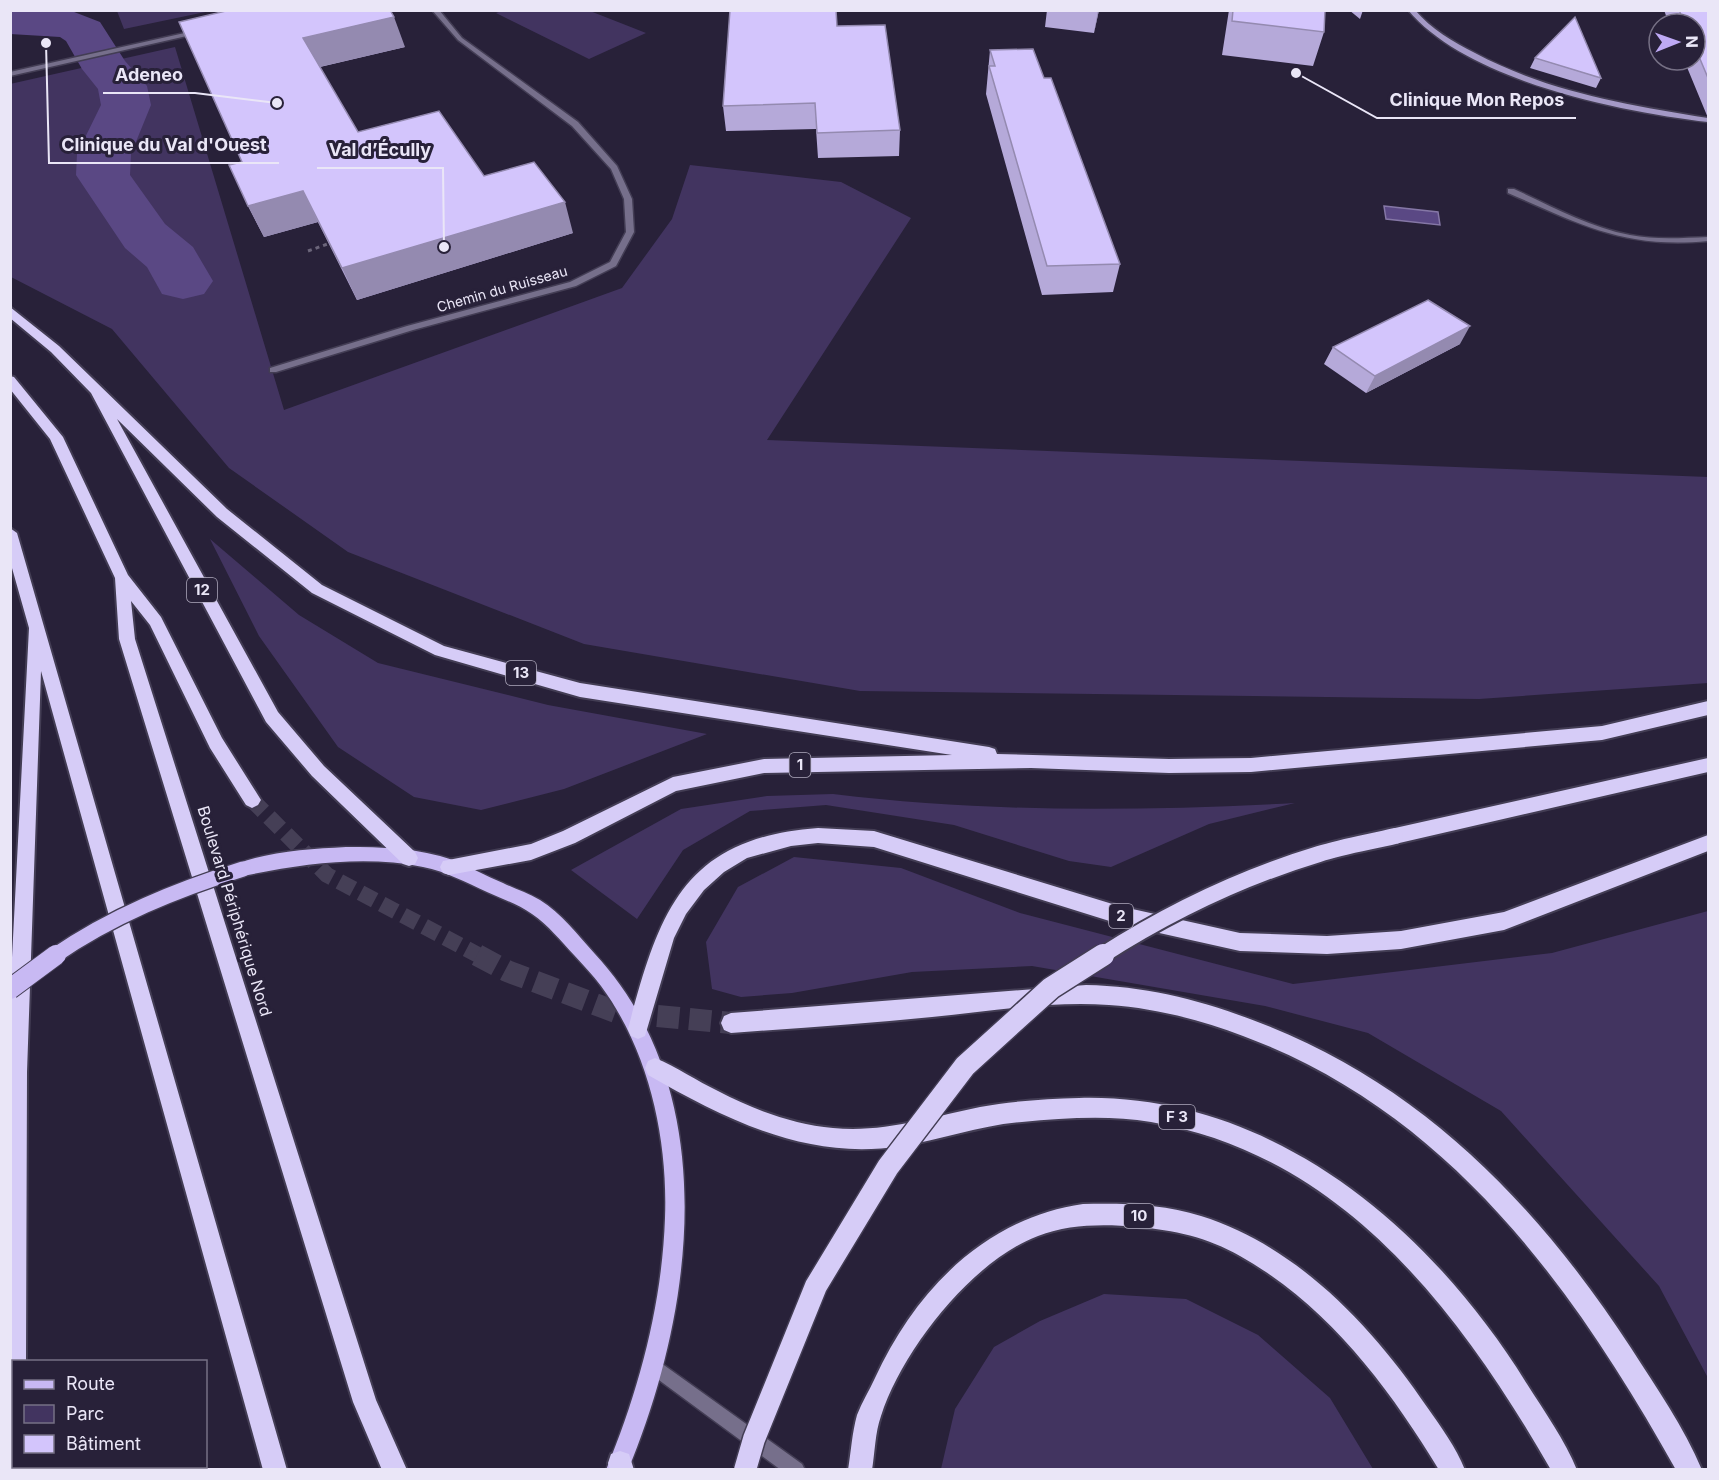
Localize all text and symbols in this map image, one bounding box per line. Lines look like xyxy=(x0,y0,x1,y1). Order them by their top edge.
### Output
north arrow xyxy=(1647,12,1707,72)
text: N xyxy=(1682,35,1702,48)
callout: Adeneo xyxy=(103,57,195,93)
text: Adeneo xyxy=(115,64,183,85)
callout: Clinique Mon Repos xyxy=(1377,82,1576,118)
text: Clinique Mon Repos xyxy=(1390,89,1564,110)
callout: Clinique du Val d'Ouest xyxy=(49,127,279,163)
callout: Val d’Écully xyxy=(317,132,443,168)
text: Clinique du Val d'Ouest xyxy=(61,134,267,155)
text: Val d’Écully xyxy=(329,139,431,160)
street label: Chemin du Ruisseau xyxy=(435,262,569,315)
road number: 12 xyxy=(187,578,217,602)
road number: 13 xyxy=(506,661,536,685)
road number: 1 xyxy=(790,753,810,777)
street label: Boulevard Périphérique Nord xyxy=(193,803,277,1019)
road number: 2 xyxy=(1109,904,1133,928)
road number: F 3 xyxy=(1159,1105,1195,1129)
road number: 10 xyxy=(1124,1204,1154,1228)
legend xyxy=(12,1360,207,1468)
text: Route xyxy=(66,1373,115,1394)
text: Parc xyxy=(66,1403,104,1424)
text: Bâtiment xyxy=(66,1433,141,1454)

